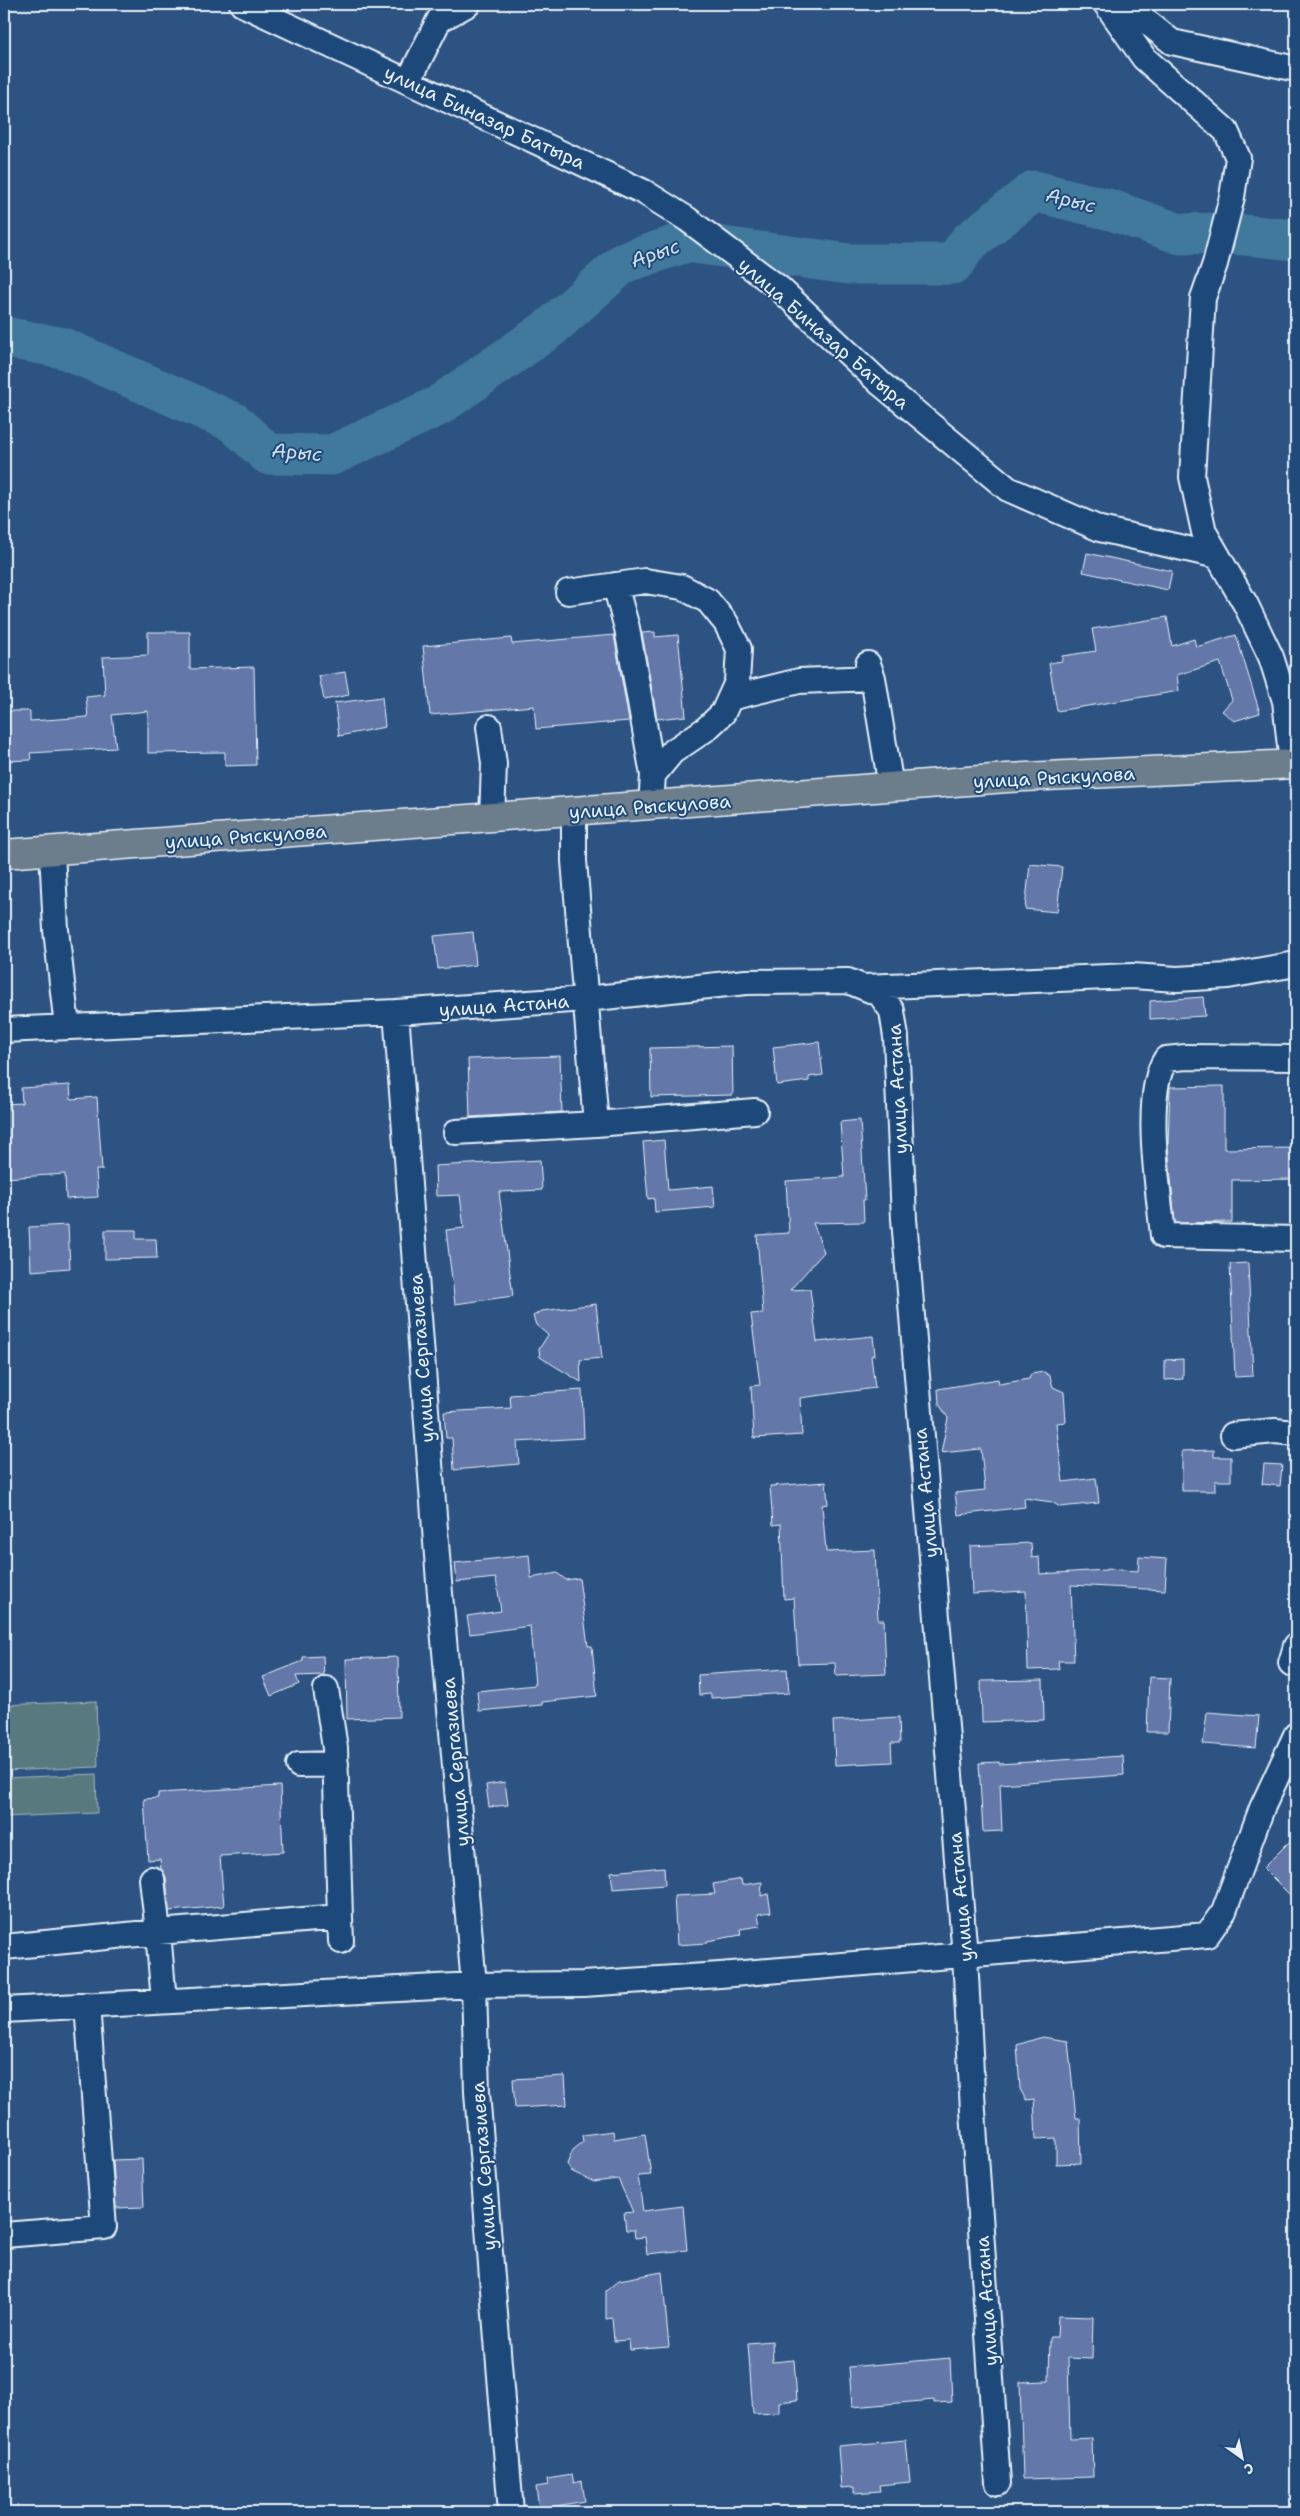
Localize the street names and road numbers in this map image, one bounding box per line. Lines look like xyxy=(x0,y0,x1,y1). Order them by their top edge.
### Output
street label: улица Биназар Батыра xyxy=(380,60,590,175)
street label: улица Биназар Батыра xyxy=(733,252,915,415)
street label: улица Рыскулова xyxy=(972,761,1136,794)
street label: улица Рыскулова xyxy=(568,788,732,825)
street label: улица Рыскулова xyxy=(164,818,328,855)
street label: улица Астана xyxy=(438,988,570,1023)
street label: улица Астана xyxy=(882,1023,913,1155)
street label: улица Сергазиева xyxy=(403,1272,440,1443)
street label: улица Астана xyxy=(907,1427,944,1559)
street label: улица Сергазиева xyxy=(436,1676,475,1848)
street label: улица Астана xyxy=(942,1831,979,1963)
street label: улица Сергазиева xyxy=(465,2080,502,2251)
street label: улица Астана xyxy=(969,2235,1004,2367)

